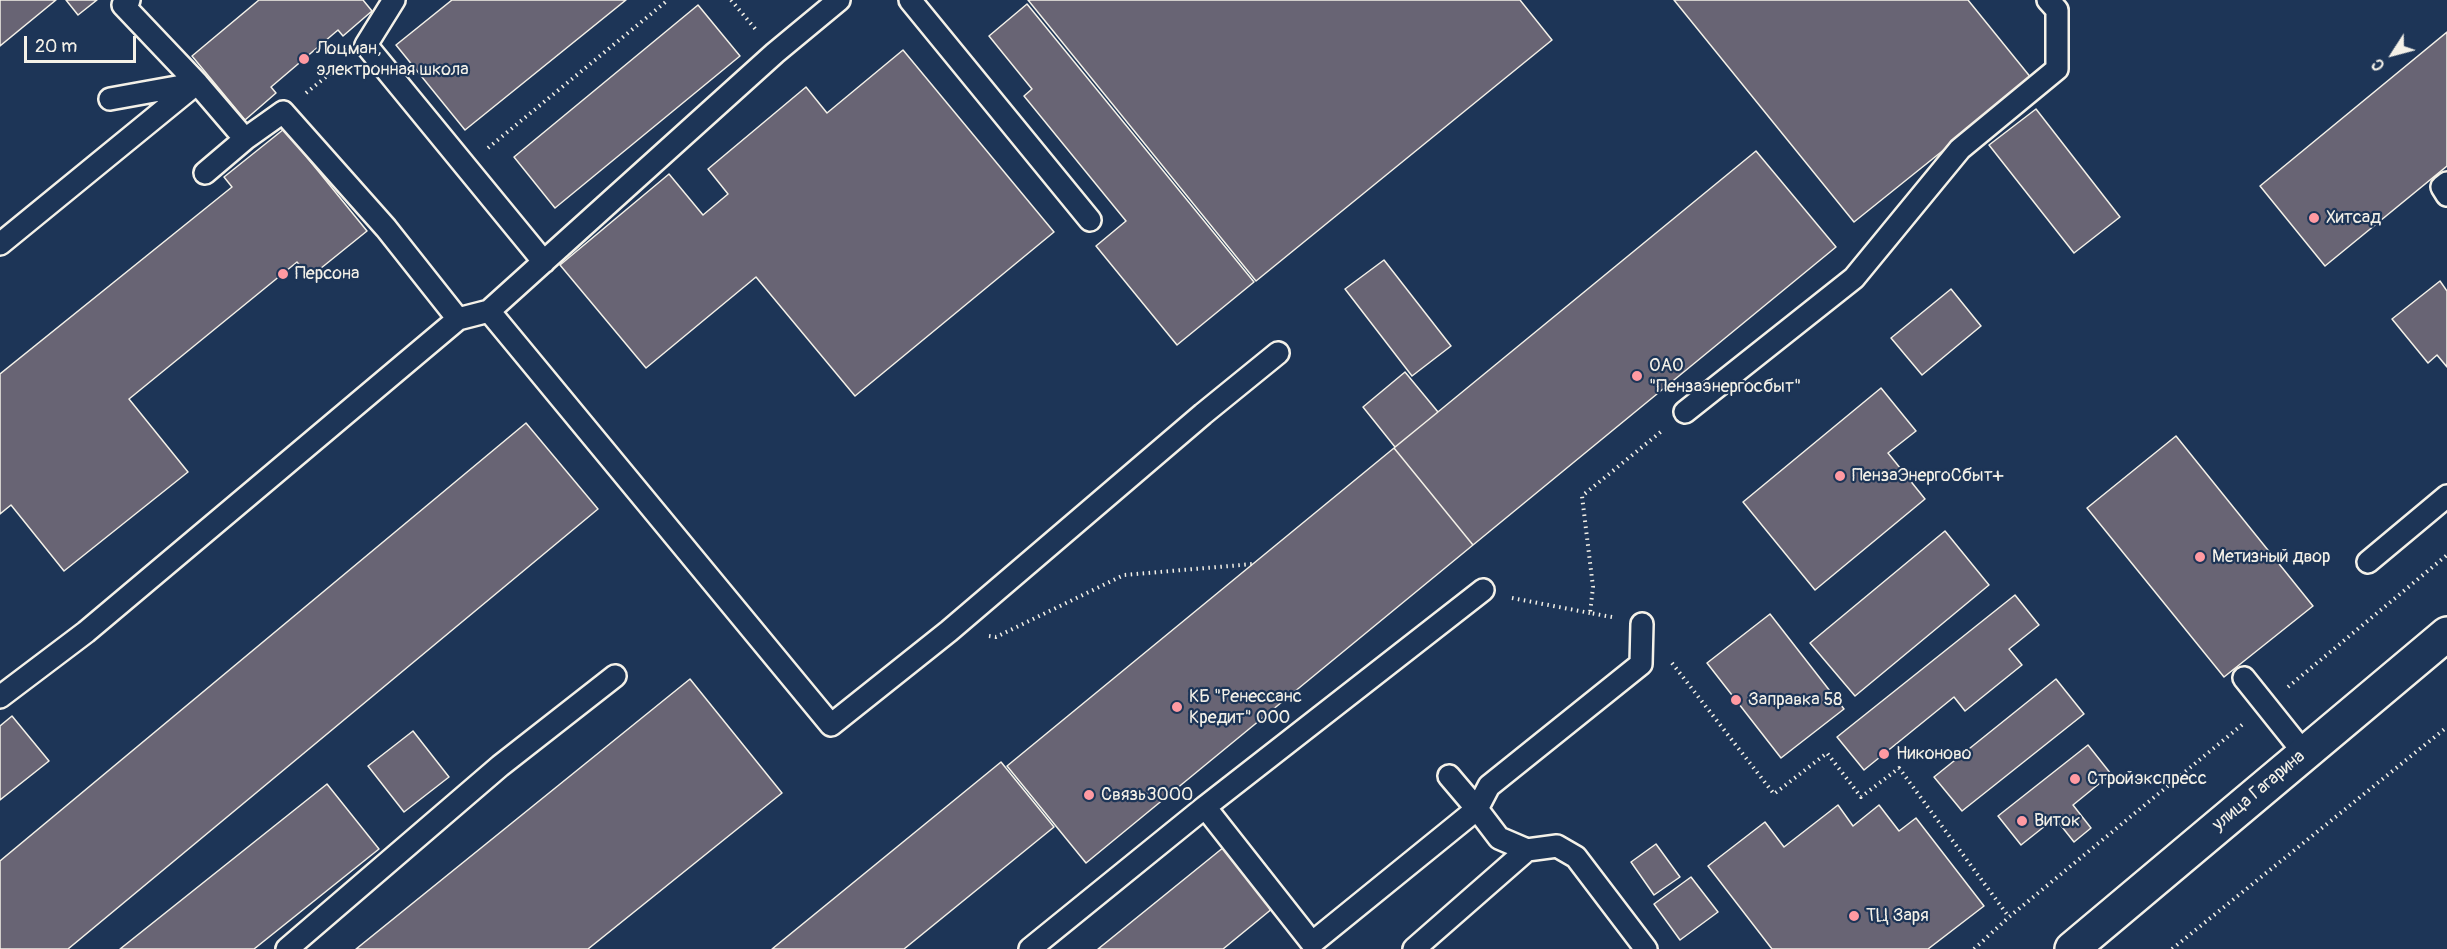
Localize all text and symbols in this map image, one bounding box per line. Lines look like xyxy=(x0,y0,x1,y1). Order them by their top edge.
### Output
scale bar xyxy=(27,24,140,62)
north arrow xyxy=(2363,24,2423,84)
text: 20 m xyxy=(35,35,77,58)
place label: Лоцман, электронная школа xyxy=(316,38,469,80)
marker: Лоцман, электронная школа xyxy=(297,52,311,66)
text: С xyxy=(2367,55,2389,74)
place label: Хитсад xyxy=(2326,207,2381,229)
marker: Хитсад xyxy=(2307,211,2321,225)
place label: Персона xyxy=(295,263,359,285)
marker: Персона xyxy=(276,267,290,281)
place label: ОАО "Пензаэнергосбыт" xyxy=(1649,355,1801,398)
marker: ОАО "Пензаэнергосбыт" xyxy=(1630,369,1644,383)
place label: ПензаЭнергоСбыт+ xyxy=(1852,465,2003,487)
marker: ПензаЭнергоСбыт+ xyxy=(1833,469,1847,483)
place label: Метизный двор xyxy=(2212,546,2330,568)
marker: Метизный двор xyxy=(2193,550,2207,564)
place label: КБ "Ренессанс Кредит" ООО xyxy=(1189,686,1302,728)
place label: Заправка 58 xyxy=(1748,689,1842,711)
marker: Заправка 58 xyxy=(1729,693,1743,707)
marker: КБ "Ренессанс Кредит" ООО xyxy=(1170,700,1184,714)
place label: Никоново xyxy=(1896,743,1972,765)
street label: улица Гагарина xyxy=(2208,746,2310,836)
marker: Никоново xyxy=(1877,747,1891,761)
place label: Стройэкспресс xyxy=(2087,768,2207,790)
marker: Стройэкспресс xyxy=(2068,772,2082,786)
place label: Связь3000 xyxy=(1101,784,1193,806)
marker: Связь3000 xyxy=(1082,788,1096,802)
place label: Виток xyxy=(2034,810,2080,832)
marker: Виток xyxy=(2015,814,2029,828)
place label: ТЦ Заря xyxy=(1866,905,1929,927)
marker: ТЦ Заря xyxy=(1847,909,1861,923)

